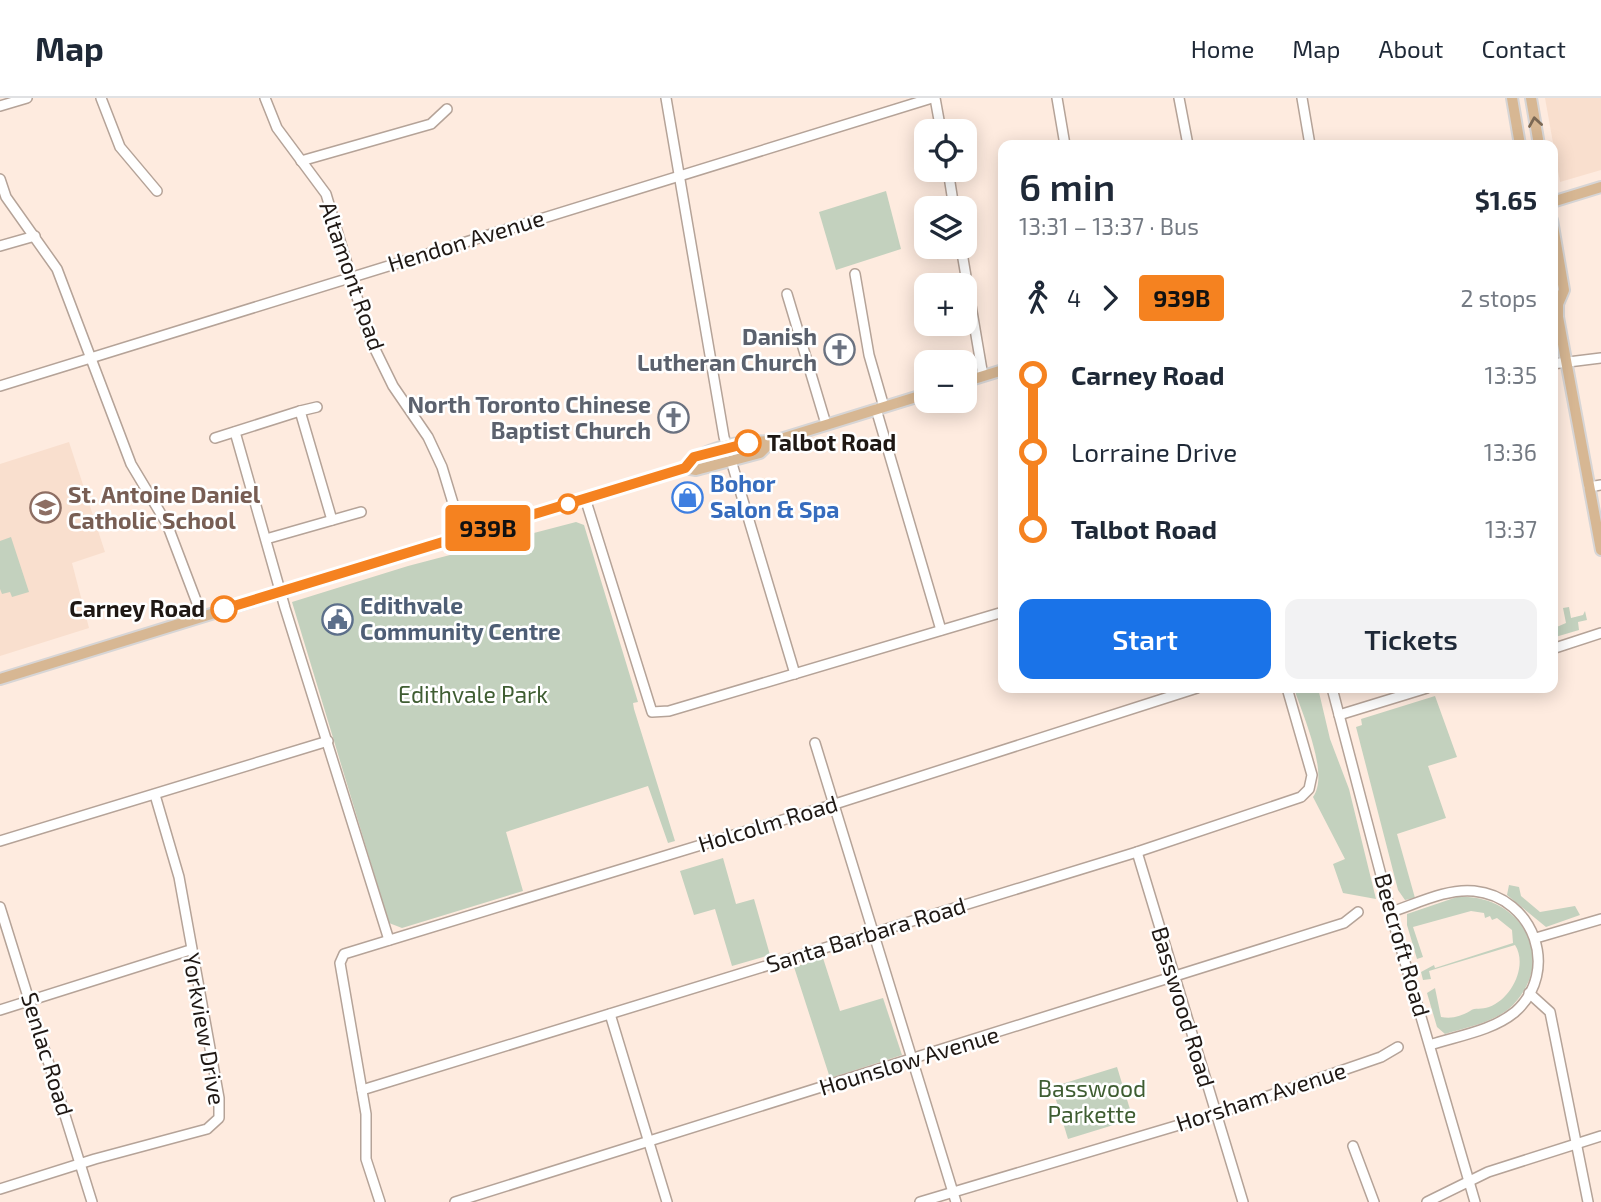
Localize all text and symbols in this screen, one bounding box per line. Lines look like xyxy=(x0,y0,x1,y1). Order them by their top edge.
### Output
text: Map xyxy=(35,28,104,68)
text: Home xyxy=(1191,34,1254,63)
text: Map xyxy=(1292,34,1340,63)
text: About xyxy=(1378,34,1444,63)
text: Contact xyxy=(1482,34,1566,63)
one-way arrow xyxy=(1528,116,1543,128)
map controls xyxy=(914,119,977,413)
button: locate xyxy=(914,119,977,182)
text: 6 min xyxy=(1019,163,1115,209)
text: $1.65 xyxy=(1475,184,1537,215)
button: layers xyxy=(914,196,977,259)
street label: Altamont Road xyxy=(314,197,392,354)
street label: Hendon Avenue xyxy=(384,203,547,277)
text: 13:31 – 13:37 · Bus xyxy=(1019,212,1199,240)
button: + xyxy=(914,273,977,336)
icon: walk xyxy=(1019,279,1057,317)
icon: forward xyxy=(1091,279,1129,317)
text: 939B xyxy=(1153,283,1210,312)
text: 4 xyxy=(1067,284,1081,312)
text: 2 stops xyxy=(1460,284,1537,312)
place label: Danish Lutheran Church xyxy=(637,322,817,376)
church icon: Danish Lutheran Church xyxy=(823,333,857,367)
button: − xyxy=(914,350,977,413)
text: Carney Road xyxy=(1071,359,1225,390)
text: 13:35 xyxy=(1485,361,1537,389)
place label: North Toronto Chinese Baptist Church xyxy=(408,390,651,444)
church icon: North Toronto Chinese Baptist Church xyxy=(657,401,691,435)
place label: Talbot Road xyxy=(767,428,896,456)
marker: Talbot Road xyxy=(735,430,761,456)
text: Lorraine Drive xyxy=(1071,436,1237,467)
text: 13:36 xyxy=(1484,438,1537,466)
place label: Bohor Salon & Spa xyxy=(710,469,839,523)
place label: St. Antoine Daniel Catholic School xyxy=(68,480,261,534)
shop icon: Bohor Salon & Spa xyxy=(670,480,704,514)
school or university icon: St. Antoine Daniel Catholic School xyxy=(28,491,62,525)
unlabelled marker xyxy=(558,494,578,514)
line badge: 939B xyxy=(439,505,537,551)
text: 939B xyxy=(459,513,517,542)
text: Talbot Road xyxy=(1071,513,1217,544)
text: 13:37 xyxy=(1485,515,1537,543)
place label: Edithvale Community Centre xyxy=(360,591,561,645)
place label: Carney Road xyxy=(69,594,205,622)
marker: Carney Road xyxy=(211,596,237,622)
button: Start xyxy=(1019,599,1271,679)
button: Tickets xyxy=(1285,599,1537,679)
public building icon: Edithvale Community Centre xyxy=(320,602,354,636)
park label: Edithvale Park xyxy=(398,680,548,708)
street label: Holcolm Road xyxy=(695,789,841,858)
street label: Beecroft Road xyxy=(1369,870,1437,1020)
street label: Santa Barbara Road xyxy=(763,890,969,978)
street label: Basswood Road xyxy=(1146,923,1222,1090)
street label: Yorkview Drive xyxy=(178,951,232,1107)
street label: Senlac Road xyxy=(16,989,80,1119)
street label: Hounslow Avenue xyxy=(815,1019,1002,1101)
street label: Horsham Avenue xyxy=(1172,1055,1349,1137)
park label: Basswood Parkette xyxy=(1038,1074,1146,1128)

